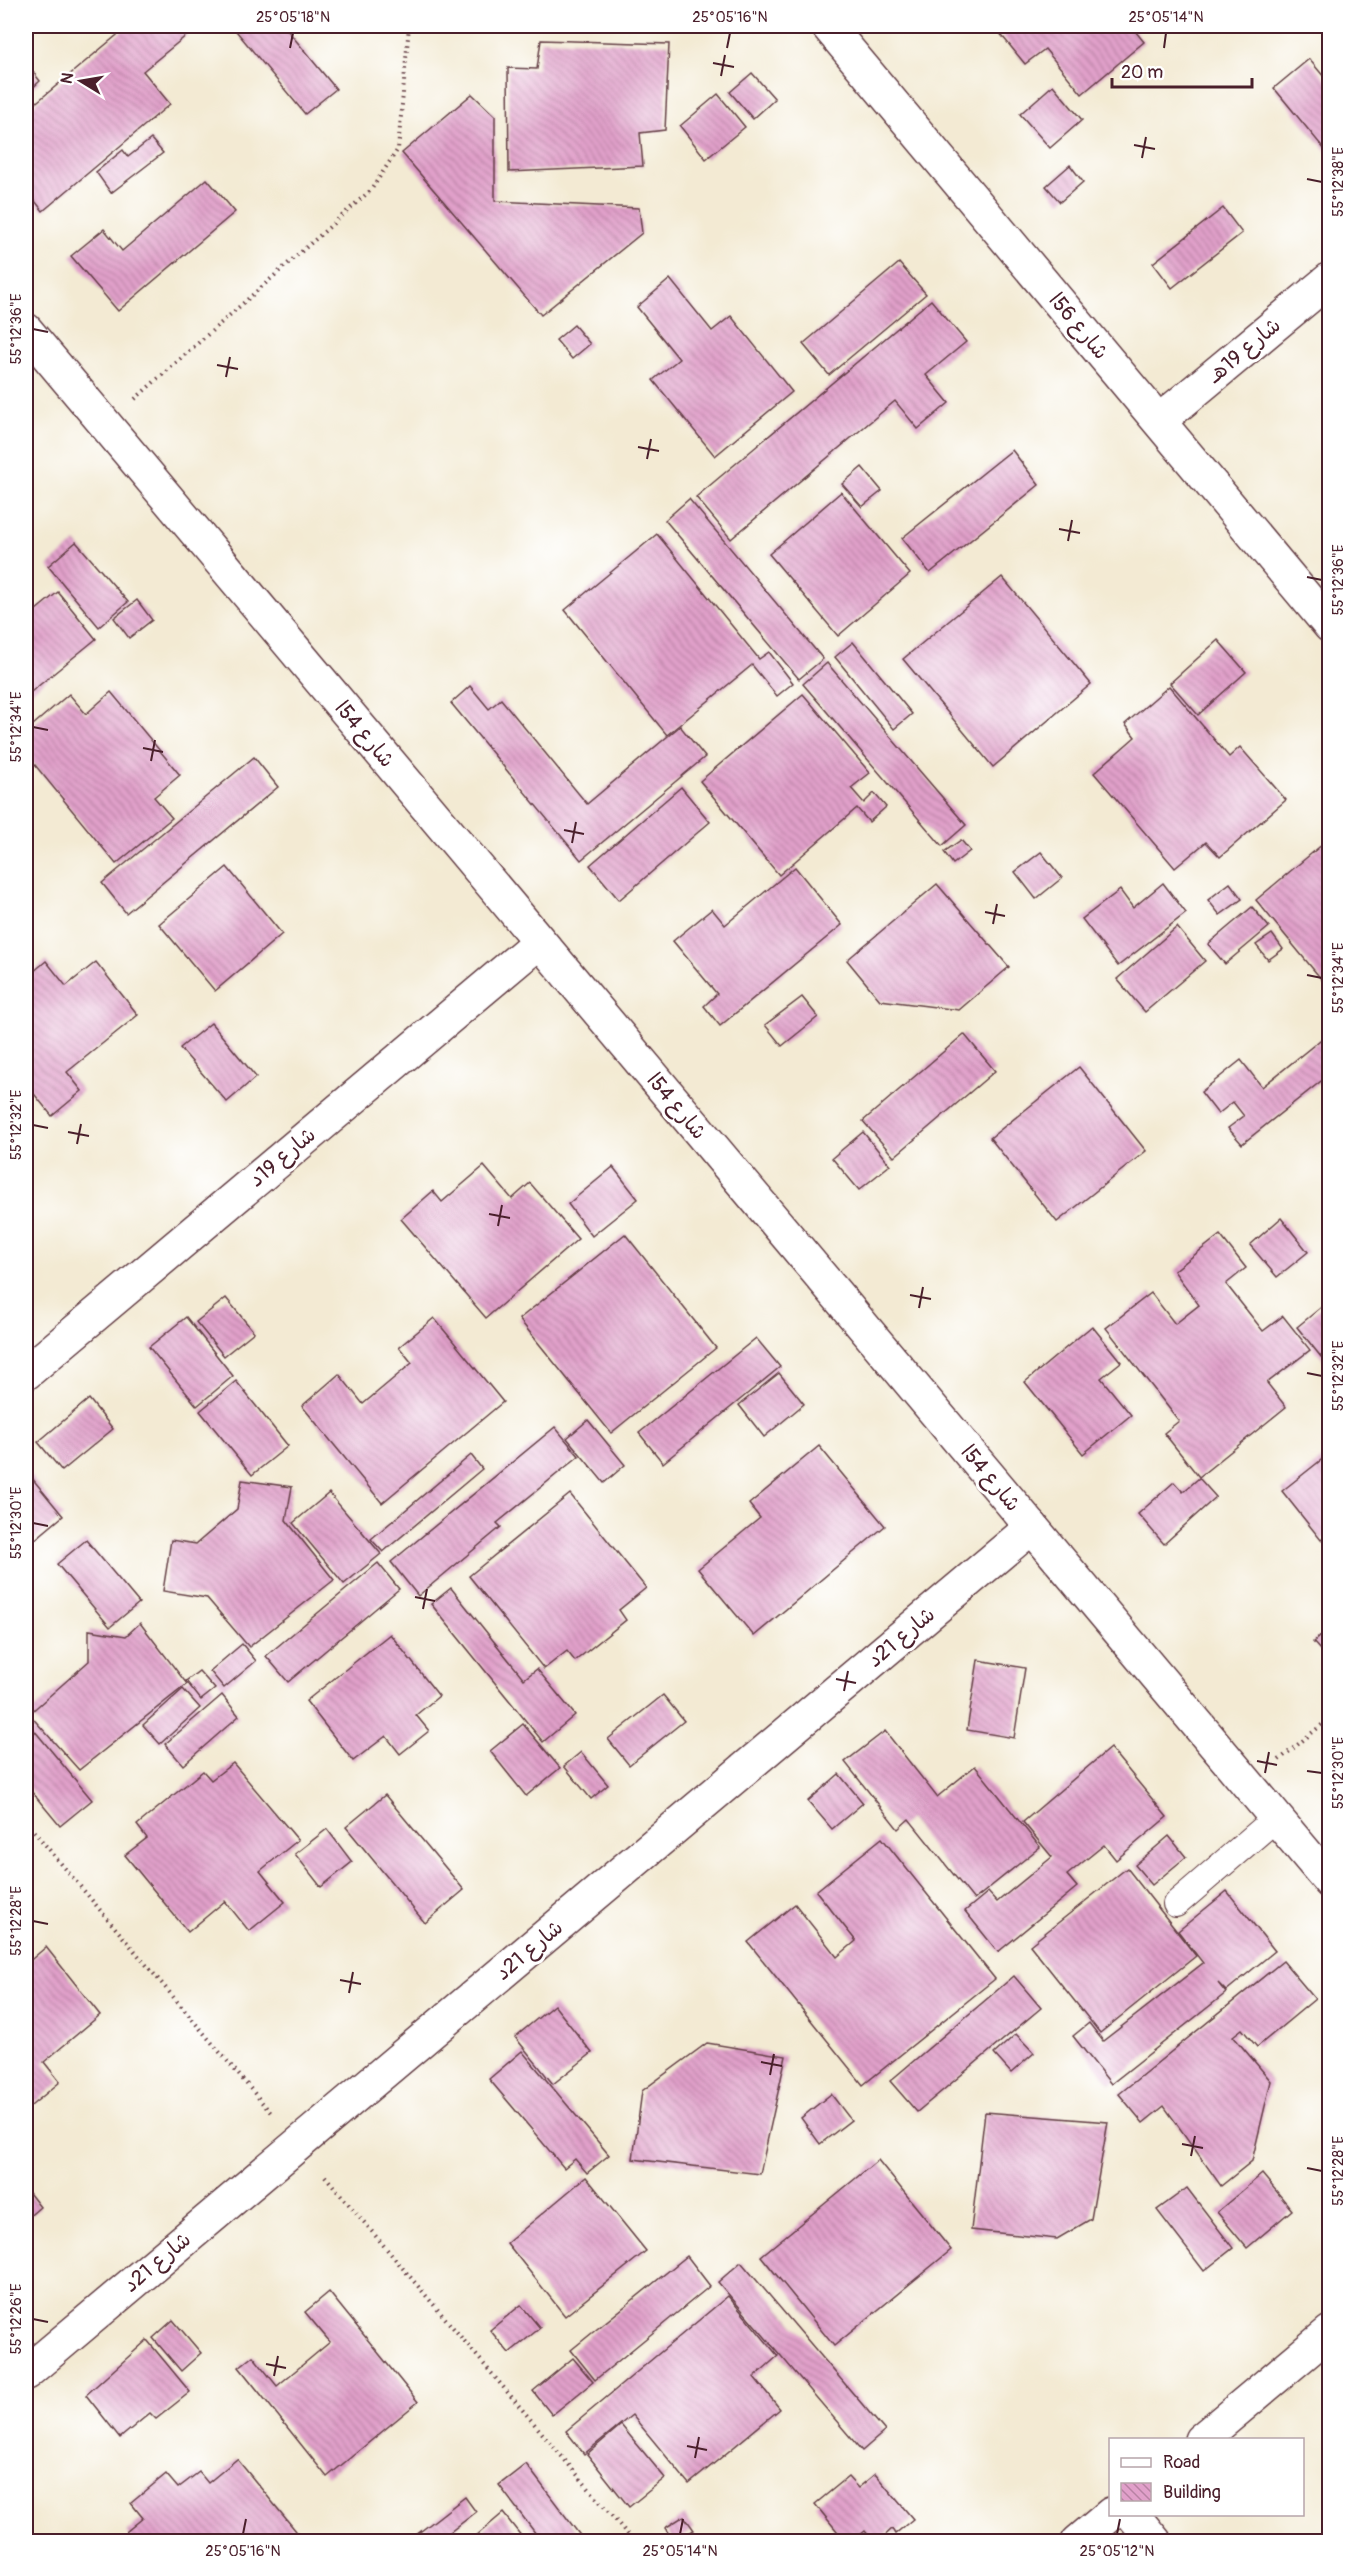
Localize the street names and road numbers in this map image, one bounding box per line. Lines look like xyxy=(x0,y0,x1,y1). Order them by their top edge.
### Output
street label: شارع 56ا xyxy=(1042,287,1114,366)
street label: شارع 19هـ xyxy=(1201,312,1287,390)
street label: شارع 54ا xyxy=(328,695,400,774)
street label: شارع 54ا xyxy=(640,1067,712,1146)
street label: شارع 19د xyxy=(243,1122,322,1194)
street label: شارع 54ا xyxy=(954,1439,1026,1518)
street label: شارع 21د xyxy=(862,1601,941,1674)
street label: شارع 21د xyxy=(490,1914,569,1987)
street label: شارع 21د xyxy=(118,2226,197,2299)

